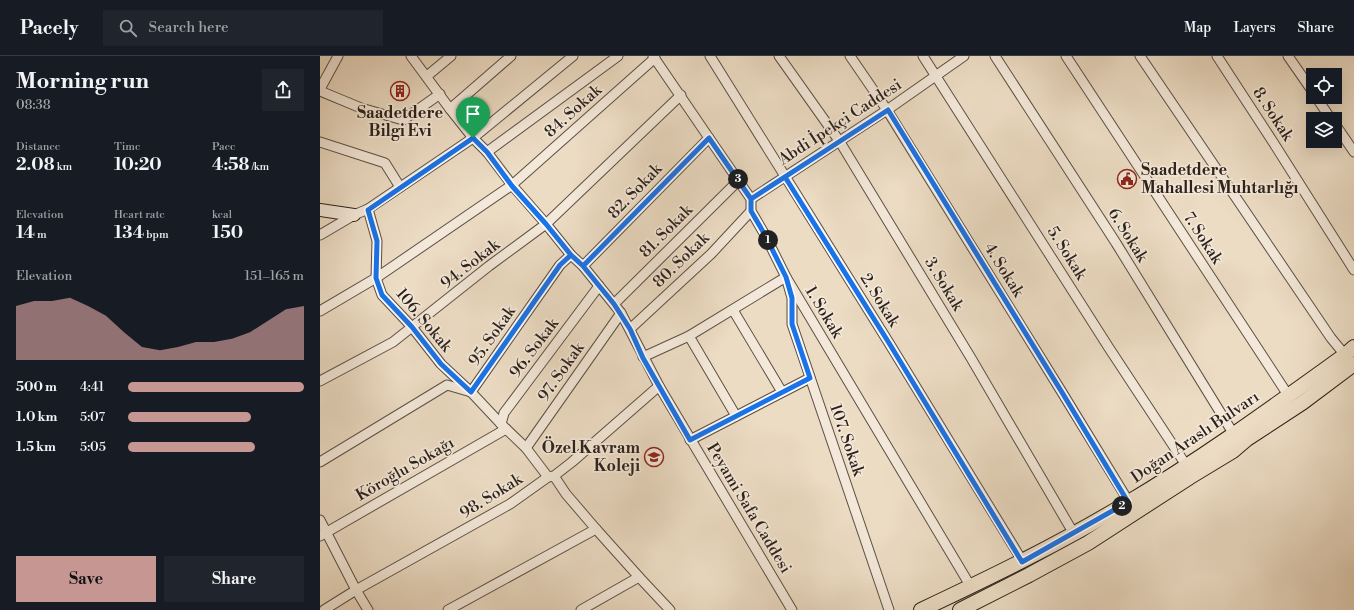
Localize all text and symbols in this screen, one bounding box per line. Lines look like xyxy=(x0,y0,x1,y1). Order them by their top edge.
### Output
search box xyxy=(103,10,383,46)
text: Pacely xyxy=(20,16,79,40)
icon: search xyxy=(117,17,139,39)
text: Search here xyxy=(149,18,229,37)
text: Map xyxy=(1184,19,1211,37)
text: Layers xyxy=(1233,19,1276,37)
text: Share xyxy=(1298,19,1334,37)
text: Morning run xyxy=(16,68,149,95)
map controls xyxy=(1306,68,1342,148)
button: locate xyxy=(1306,68,1342,104)
button: share xyxy=(262,69,304,111)
street label: Abdi İpekçi Caddesi xyxy=(773,73,906,170)
street label: 84. Sokak xyxy=(540,79,607,142)
building icon: Saadetdere Bilgi Evi xyxy=(389,80,411,102)
street label: 8. Sokak xyxy=(1248,83,1299,146)
text: 08:38 xyxy=(16,97,51,113)
pin xyxy=(456,97,490,138)
place label: Saadetdere Bilgi Evi xyxy=(357,103,443,141)
icon: arrive xyxy=(462,103,484,125)
button: layers xyxy=(1306,112,1342,148)
text: Distance xyxy=(16,140,60,154)
text: Time xyxy=(114,140,141,154)
text: Pace xyxy=(212,140,236,154)
text: 2.08 xyxy=(16,154,54,176)
text: 10:20 xyxy=(114,154,162,176)
text: 4:58 xyxy=(212,154,249,176)
street label: 82. Sokak xyxy=(604,158,667,223)
text: km xyxy=(54,160,72,174)
text: /km xyxy=(249,160,269,174)
place label: Saadetdere Mahallesi Muhtarlığı xyxy=(1141,160,1298,198)
public building icon: Saadetdere Mahallesi Muhtarlığı xyxy=(1116,168,1138,190)
pin: 3 xyxy=(728,169,748,189)
text: 3 xyxy=(735,172,741,186)
street label: 81. Sokak xyxy=(635,199,698,262)
street label: 6. Sokak xyxy=(1104,204,1153,267)
text: Elevation xyxy=(16,208,64,222)
text: Heart rate xyxy=(114,208,165,222)
text: kcal xyxy=(212,208,232,222)
street label: 7. Sokak xyxy=(1179,208,1228,269)
text: 14 xyxy=(16,222,35,244)
text: 134 xyxy=(114,222,144,244)
text: 150 xyxy=(212,222,243,244)
street label: 5. Sokak xyxy=(1043,223,1092,285)
street label: 80. Sokak xyxy=(649,227,715,292)
text: m xyxy=(35,228,47,242)
text: bpm xyxy=(144,228,169,242)
pin: 1 xyxy=(758,230,778,250)
text: 1 xyxy=(765,233,771,247)
street label: 94. Sokak xyxy=(436,234,505,293)
street label: 4. Sokak xyxy=(980,239,1029,302)
street label: 3. Sokak xyxy=(920,253,969,316)
text: Elevation xyxy=(16,268,72,284)
text: 151–165 m xyxy=(244,268,304,284)
street label: 2. Sokak xyxy=(856,269,905,332)
street label: 1. Sokak xyxy=(801,282,848,343)
street label: 106. Sokak xyxy=(392,284,457,357)
street label: 95. Sokak xyxy=(464,301,521,370)
street label: 96. Sokak xyxy=(505,313,564,382)
street label: 97. Sokak xyxy=(533,337,590,405)
text: 500 m xyxy=(16,379,57,395)
text: 4:41 xyxy=(80,379,104,395)
street label: Doğan Araslı Bulvarı xyxy=(1127,387,1263,487)
street label: 107. Sokak xyxy=(825,401,869,480)
text: 1.0 km xyxy=(16,409,57,425)
text: 5:07 xyxy=(80,409,105,425)
street label: Köroğlu Sokağı xyxy=(352,433,458,505)
place label: Özel Kavram Koleji xyxy=(542,436,640,476)
text: 1.5 km xyxy=(16,439,56,455)
text: 5:05 xyxy=(80,439,106,455)
street label: Peyami Safa Caddesi xyxy=(702,439,796,577)
school or university icon: Özel Kavram Koleji xyxy=(643,446,665,468)
street label: 98. Sokak xyxy=(456,468,527,523)
pin: 2 xyxy=(1112,496,1132,516)
text: 2 xyxy=(1119,499,1125,513)
button: Save xyxy=(16,556,156,602)
button: Share xyxy=(164,556,304,602)

